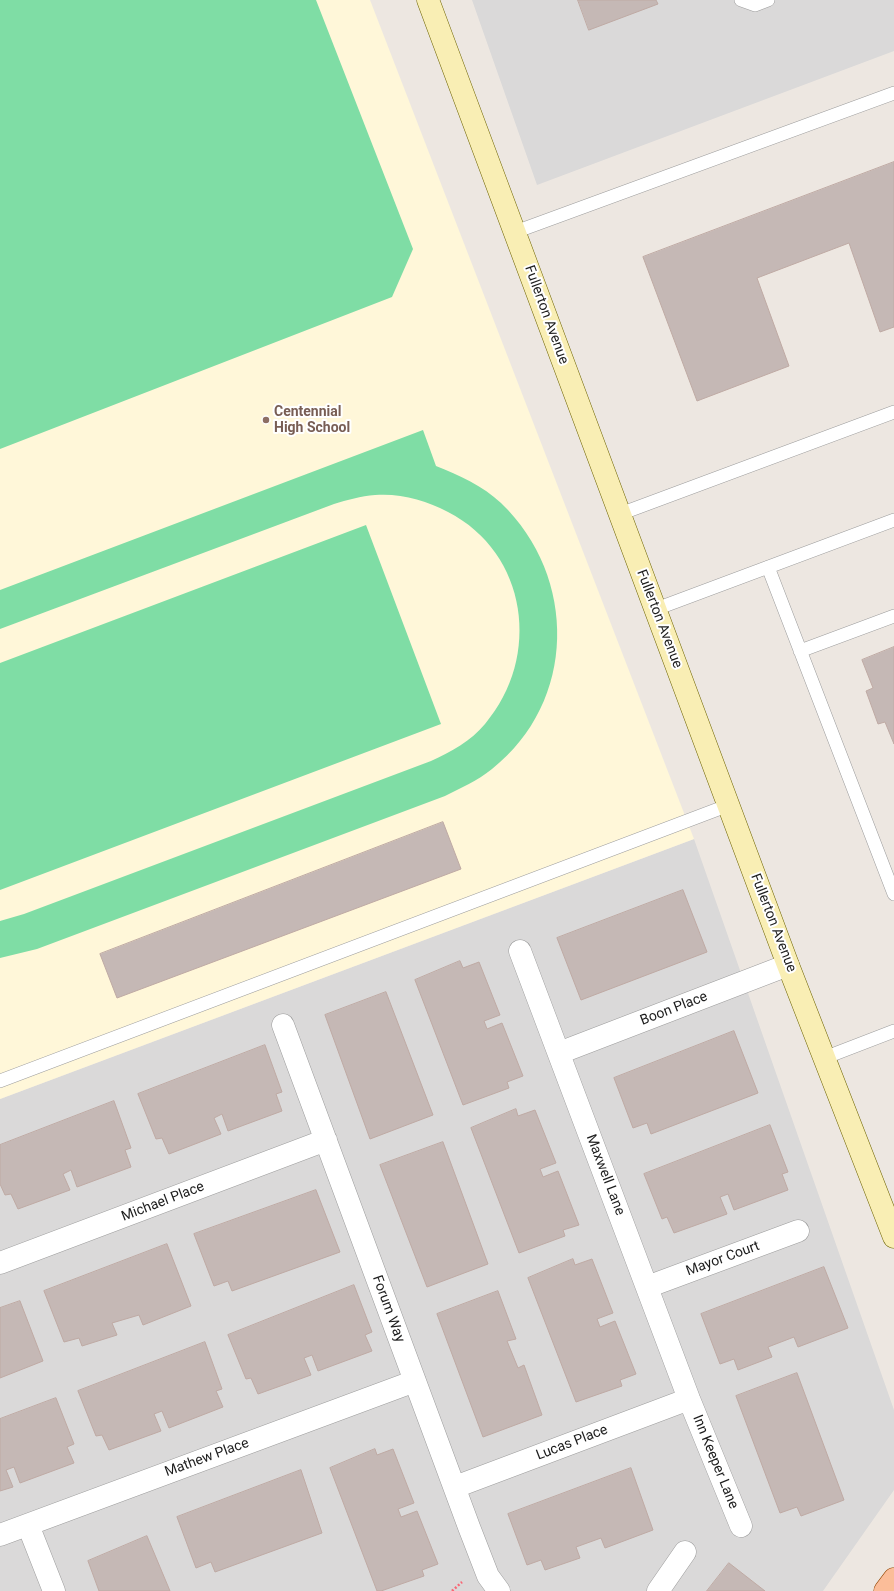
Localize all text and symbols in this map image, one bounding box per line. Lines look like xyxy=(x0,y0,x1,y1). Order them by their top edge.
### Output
street label: Fullerton Avenue xyxy=(520,263,572,367)
place label: Centennial High School xyxy=(274,404,350,436)
marker: Centennial High School xyxy=(261,415,271,425)
street label: Fullerton Avenue xyxy=(633,567,685,671)
street label: Fullerton Avenue xyxy=(747,871,799,975)
street label: Boon Place xyxy=(638,989,710,1029)
street label: Maxwell Lane xyxy=(582,1132,628,1218)
street label: Michael Place xyxy=(119,1179,207,1225)
street label: Mayor Court xyxy=(684,1238,762,1280)
street label: Forum Way xyxy=(368,1273,408,1345)
street label: Inn Keeper Lane xyxy=(688,1412,742,1512)
street label: Lucas Place xyxy=(534,1422,610,1464)
street label: Mathew Place xyxy=(163,1435,251,1481)

